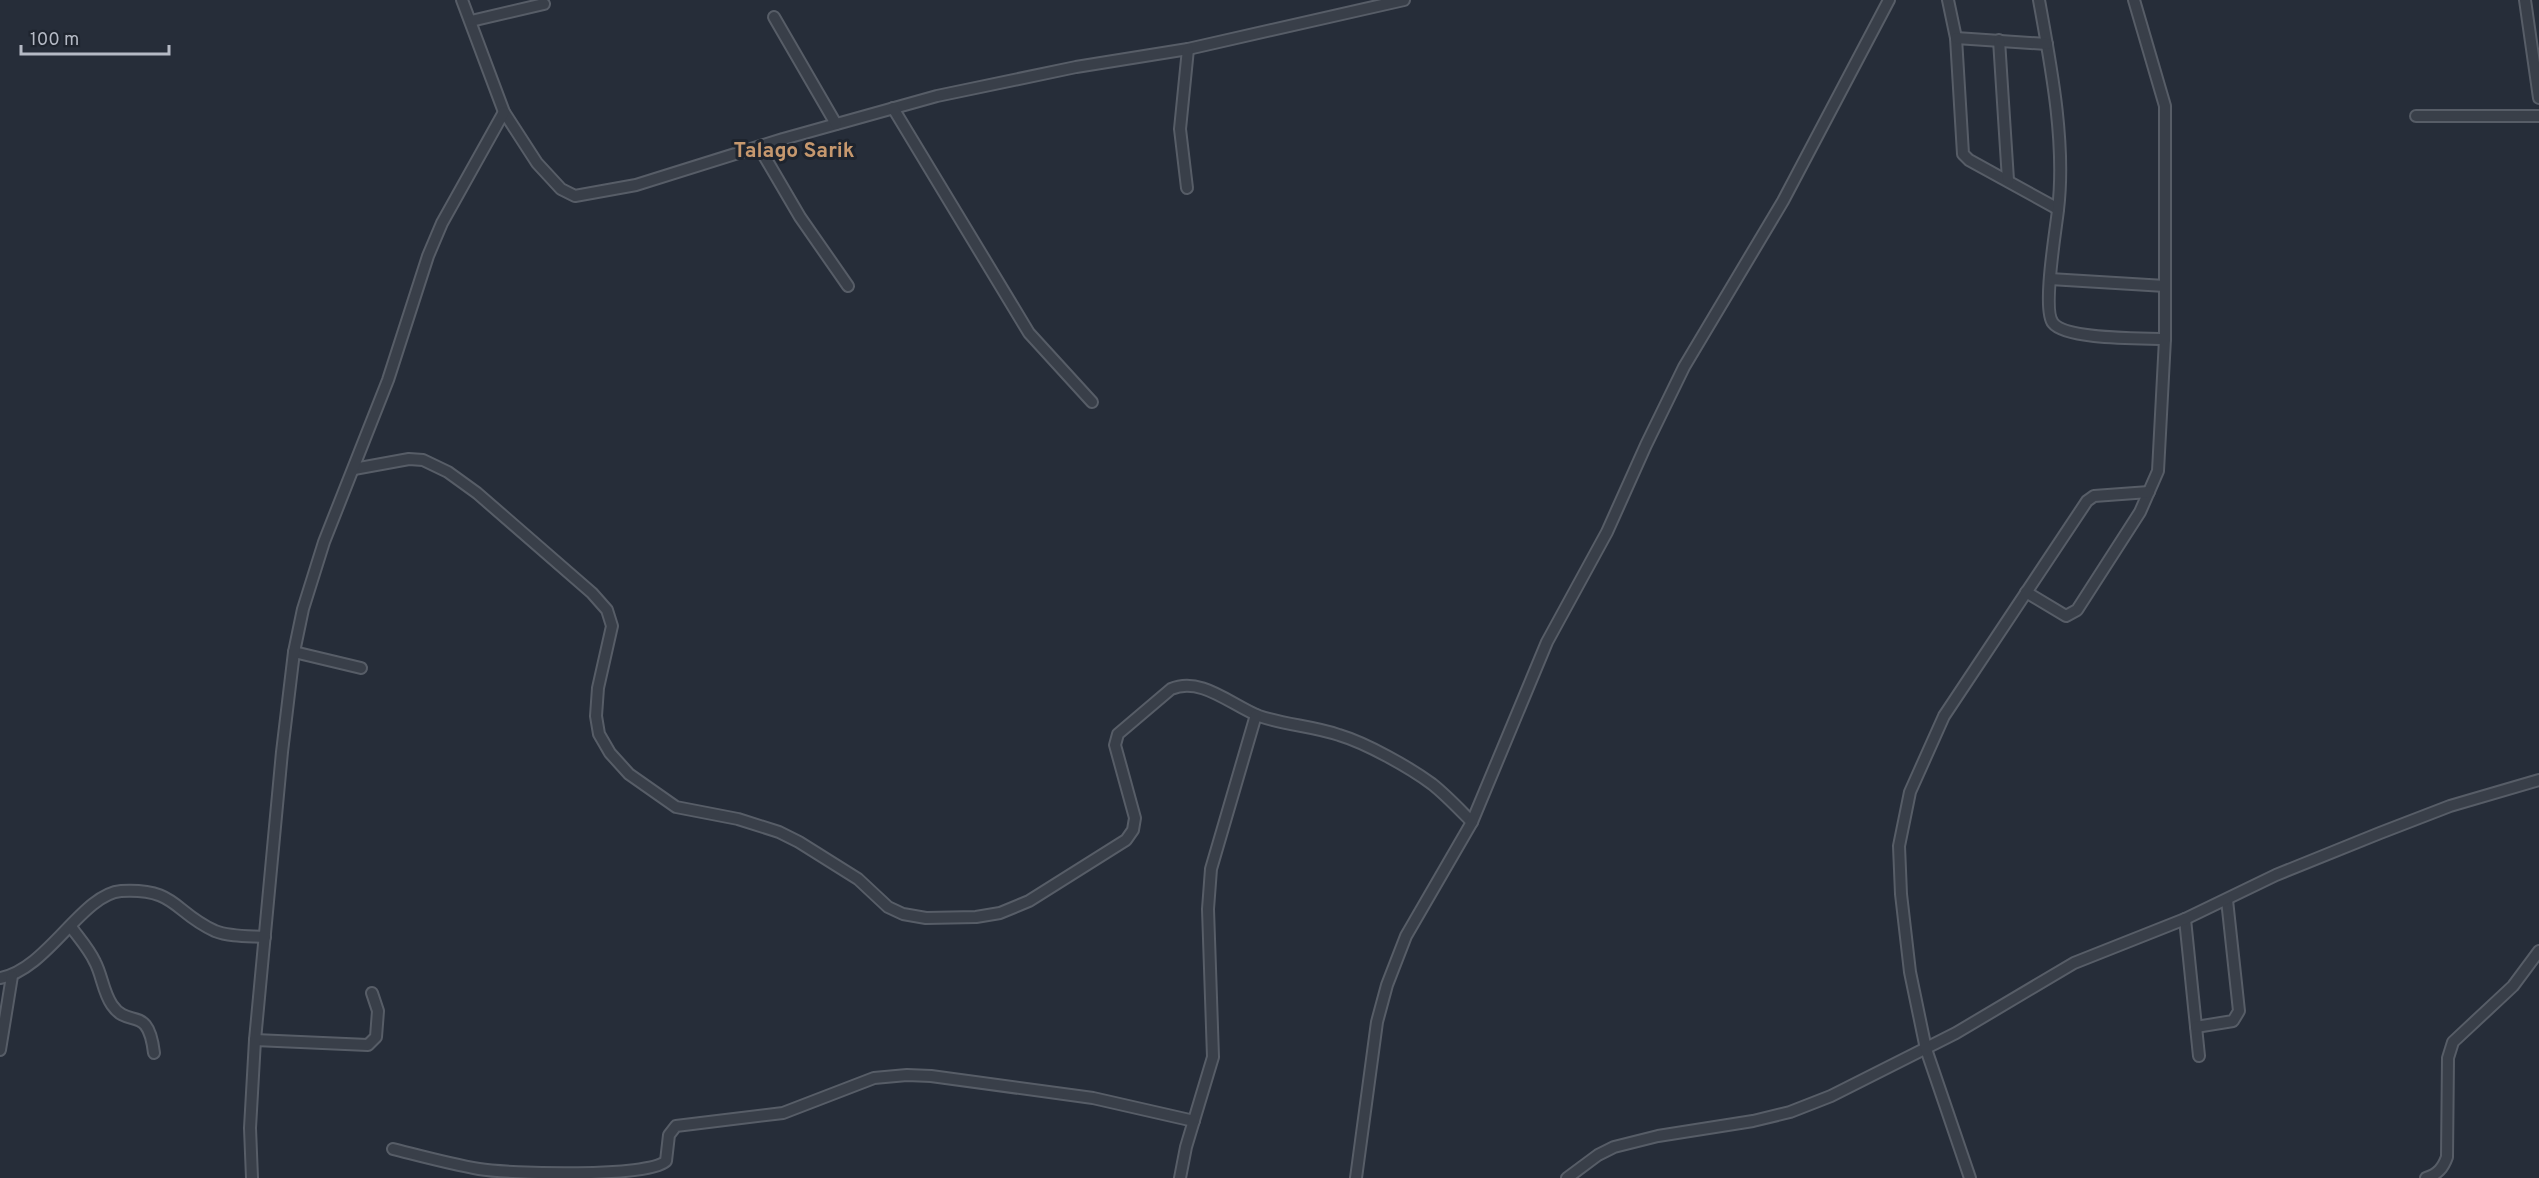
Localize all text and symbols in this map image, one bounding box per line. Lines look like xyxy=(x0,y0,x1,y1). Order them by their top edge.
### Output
scale bar xyxy=(21,18,170,56)
text: 100 m xyxy=(30,29,79,52)
district label: Talago Sarik xyxy=(734,138,855,165)

